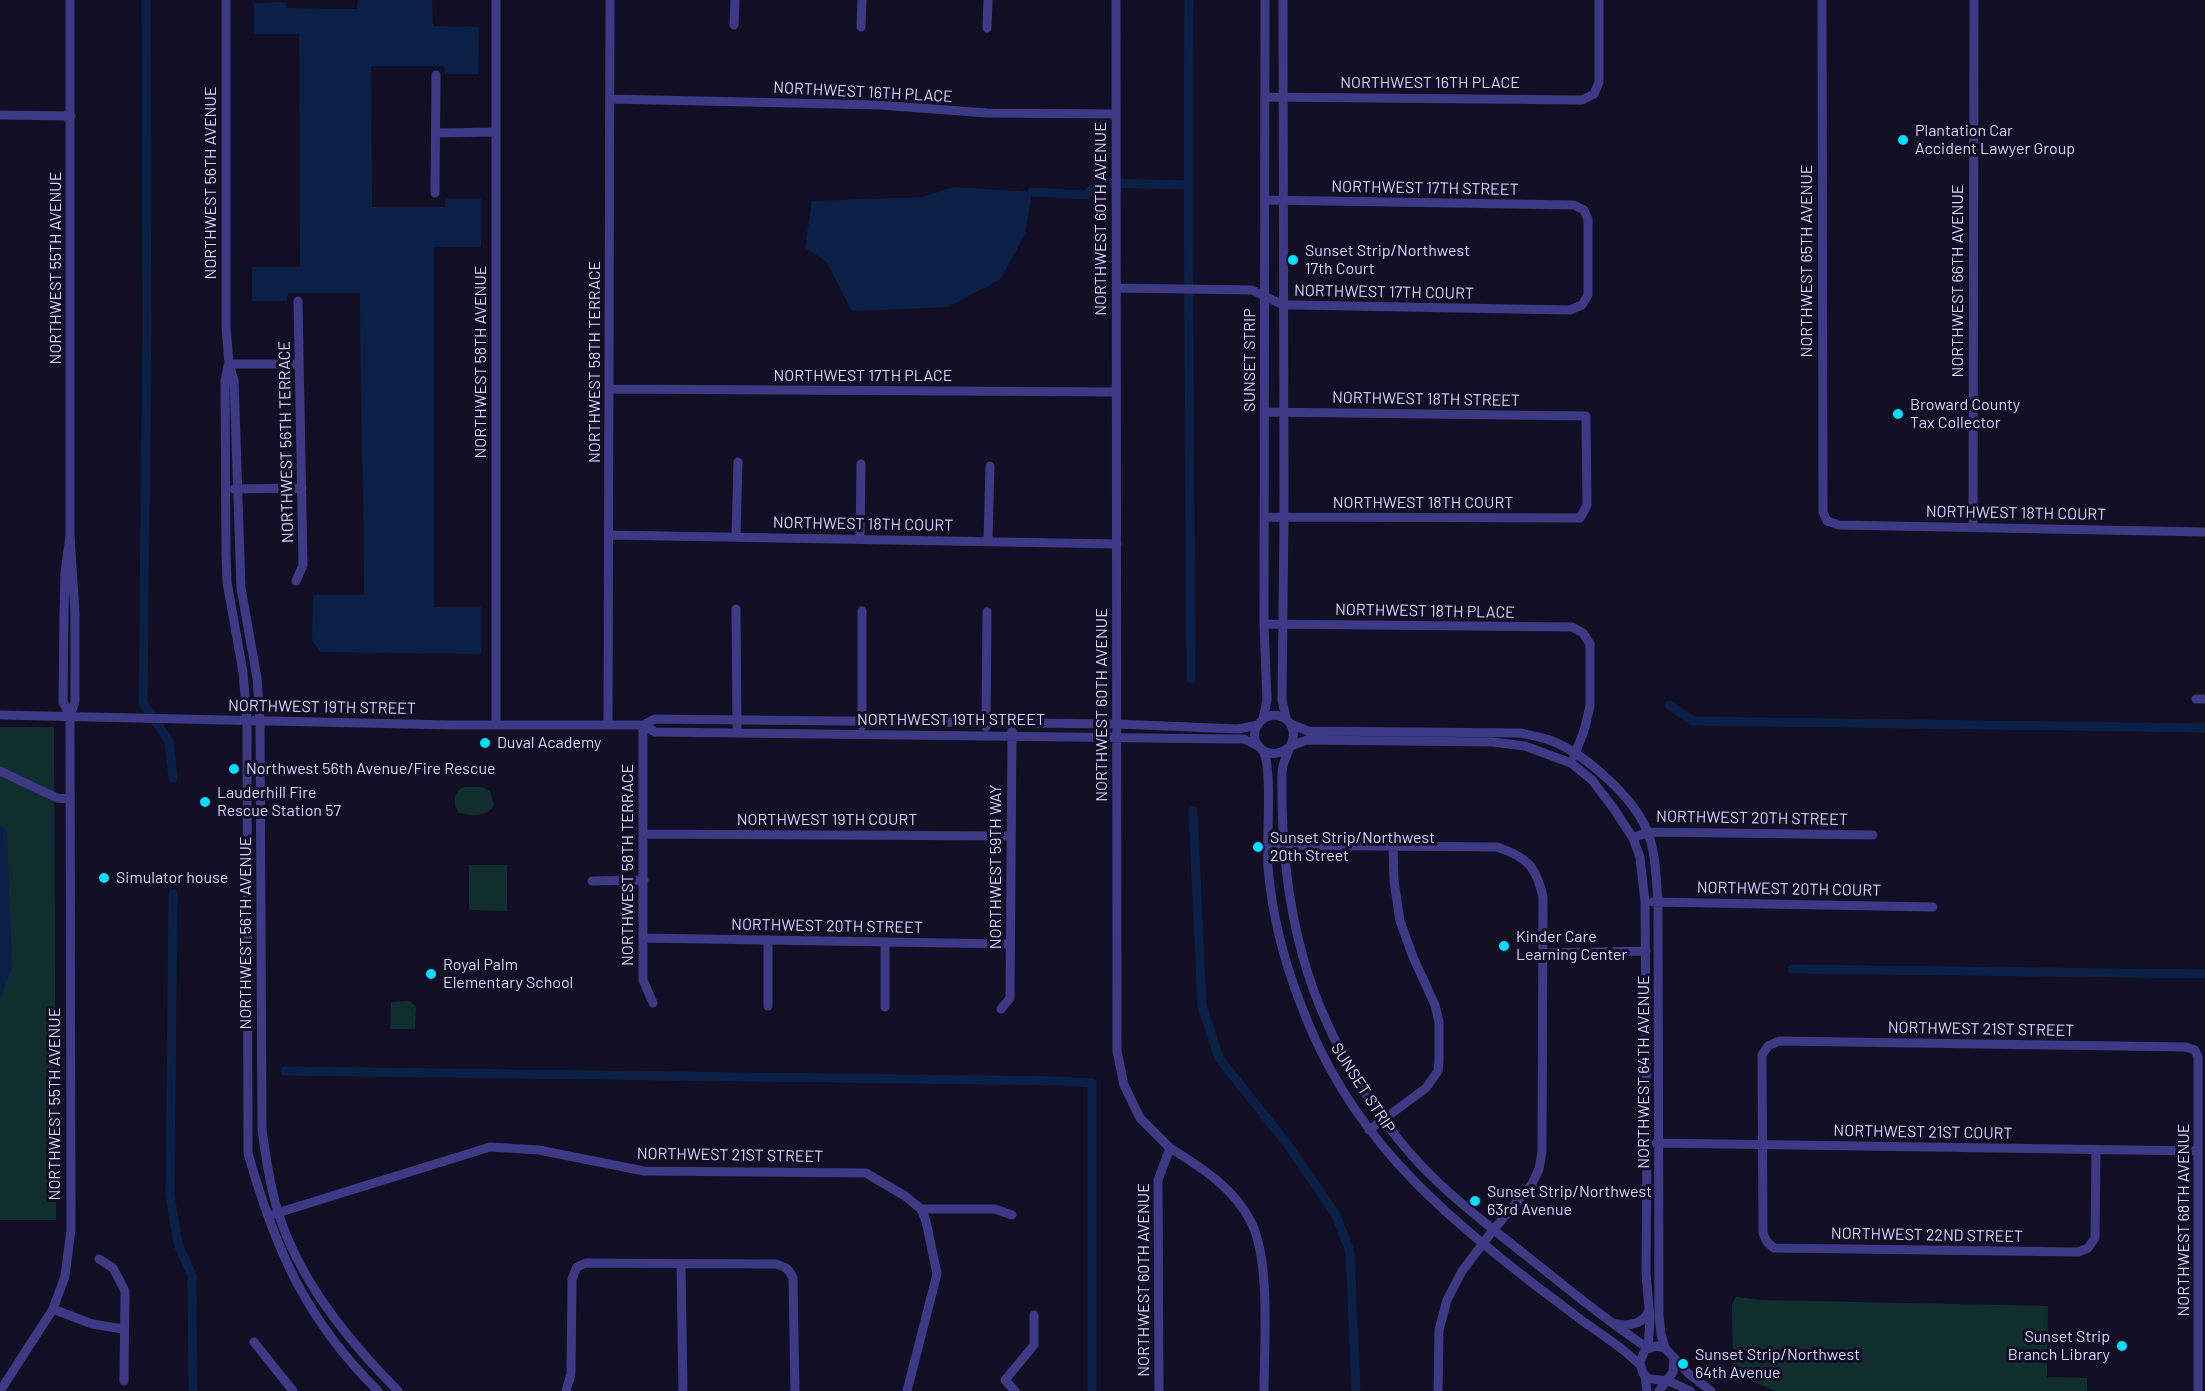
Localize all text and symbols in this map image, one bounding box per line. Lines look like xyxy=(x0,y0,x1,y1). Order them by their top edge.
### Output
street label: NORTHWEST 16TH PLACE xyxy=(1340,73,1520,93)
street label: NORTHWEST 16TH PLACE xyxy=(773,78,953,106)
street label: NORTHWEST 56TH AVENUE xyxy=(201,87,221,279)
place label: Plantation Car Accident Lawyer Group xyxy=(1915,121,2075,159)
street label: NORTHWEST 60TH AVENUE xyxy=(1091,122,1111,316)
marker: Plantation Car Accident Lawyer Group xyxy=(1896,133,1910,147)
street label: NORTHWEST 65TH AVENUE xyxy=(1797,165,1817,357)
street label: NORTHWEST 55TH AVENUE xyxy=(46,172,66,364)
street label: NORTHWEST 17TH STREET xyxy=(1331,177,1519,199)
street label: NORTHWEST 66TH AVENUE xyxy=(1948,185,1968,377)
place label: Sunset Strip/Northwest 17th Court xyxy=(1305,241,1470,279)
marker: Sunset Strip/Northwest 17th Court xyxy=(1286,253,1300,267)
street label: NORTHWEST 58TH TERRACE xyxy=(585,261,605,463)
street label: NORTHWEST 58TH AVENUE xyxy=(471,266,491,458)
street label: NORTHWEST 17TH COURT xyxy=(1294,281,1474,303)
street label: SUNSET STRIP xyxy=(1240,308,1260,412)
street label: NORTHWEST 56TH TERRACE xyxy=(275,341,297,543)
street label: NORTHWEST 17TH PLACE xyxy=(773,366,953,386)
street label: NORTHWEST 18TH STREET xyxy=(1332,388,1520,410)
place label: Broward County Tax Collector xyxy=(1910,395,2020,433)
marker: Broward County Tax Collector xyxy=(1891,407,1905,421)
street label: NORTHWEST 18TH COURT xyxy=(1333,493,1513,513)
street label: NORTHWEST 18TH COURT xyxy=(1926,502,2106,524)
street label: NORTHWEST 18TH COURT xyxy=(773,513,953,535)
street label: NORTHWEST 18TH PLACE xyxy=(1335,600,1515,622)
street label: NORTHWEST 60TH AVENUE xyxy=(1092,608,1112,802)
street label: NORTHWEST 19TH STREET xyxy=(228,696,416,718)
street label: NORTHWEST 19TH STREET xyxy=(857,710,1045,730)
place label: Duval Academy xyxy=(497,733,601,753)
marker: Duval Academy xyxy=(478,736,492,750)
place label: Northwest 56th Avenue/Fire Rescue xyxy=(246,759,495,779)
marker: Northwest 56th Avenue/Fire Rescue xyxy=(227,762,241,776)
street label: NORTHWEST 58TH TERRACE xyxy=(618,764,638,966)
place label: Lauderhill Fire Rescue Station 57 xyxy=(217,783,341,821)
street label: NORTHWEST 59TH WAY xyxy=(986,785,1006,949)
marker: Lauderhill Fire Rescue Station 57 xyxy=(198,795,212,809)
street label: NORTHWEST 20TH STREET xyxy=(1656,807,1848,829)
street label: NORTHWEST 19TH COURT xyxy=(737,810,917,830)
place label: Sunset Strip/Northwest 20th Street xyxy=(1270,828,1435,866)
street label: NORTHWEST 56TH AVENUE xyxy=(236,837,256,1029)
marker: Sunset Strip/Northwest 20th Street xyxy=(1251,840,1265,854)
place label: Simulator house xyxy=(116,868,228,888)
marker: Simulator house xyxy=(97,871,111,885)
street label: NORTHWEST 20TH COURT xyxy=(1697,878,1881,900)
street label: NORTHWEST 20TH STREET xyxy=(731,915,923,937)
place label: Kinder Care Learning Center xyxy=(1516,927,1627,965)
marker: Kinder Care Learning Center xyxy=(1497,939,1511,953)
place label: Royal Palm Elementary School xyxy=(443,955,573,993)
marker: Royal Palm Elementary School xyxy=(424,967,438,981)
street label: NORTHWEST 64TH AVENUE xyxy=(1634,975,1654,1169)
street label: NORTHWEST 55TH AVENUE xyxy=(45,1008,65,1200)
street label: NORTHWEST 21ST STREET xyxy=(1888,1018,2074,1040)
street label: SUNSET STRIP xyxy=(1327,1039,1399,1137)
street label: NORTHWEST 21ST COURT xyxy=(1833,1121,2013,1143)
street label: NORTHWEST 68TH AVENUE xyxy=(2174,1124,2194,1316)
street label: NORTHWEST 21ST STREET xyxy=(637,1144,823,1166)
place label: Sunset Strip/Northwest 63rd Avenue xyxy=(1487,1182,1652,1220)
street label: NORTHWEST 60TH AVENUE xyxy=(1134,1183,1154,1377)
marker: Sunset Strip/Northwest 63rd Avenue xyxy=(1468,1194,1482,1208)
street label: NORTHWEST 22ND STREET xyxy=(1831,1224,2023,1246)
place label: Sunset Strip Branch Library xyxy=(2008,1327,2110,1365)
marker: Sunset Strip Branch Library xyxy=(2115,1339,2129,1353)
place label: Sunset Strip/Northwest 64th Avenue xyxy=(1695,1345,1860,1383)
marker: Sunset Strip/Northwest 64th Avenue xyxy=(1676,1357,1690,1371)

